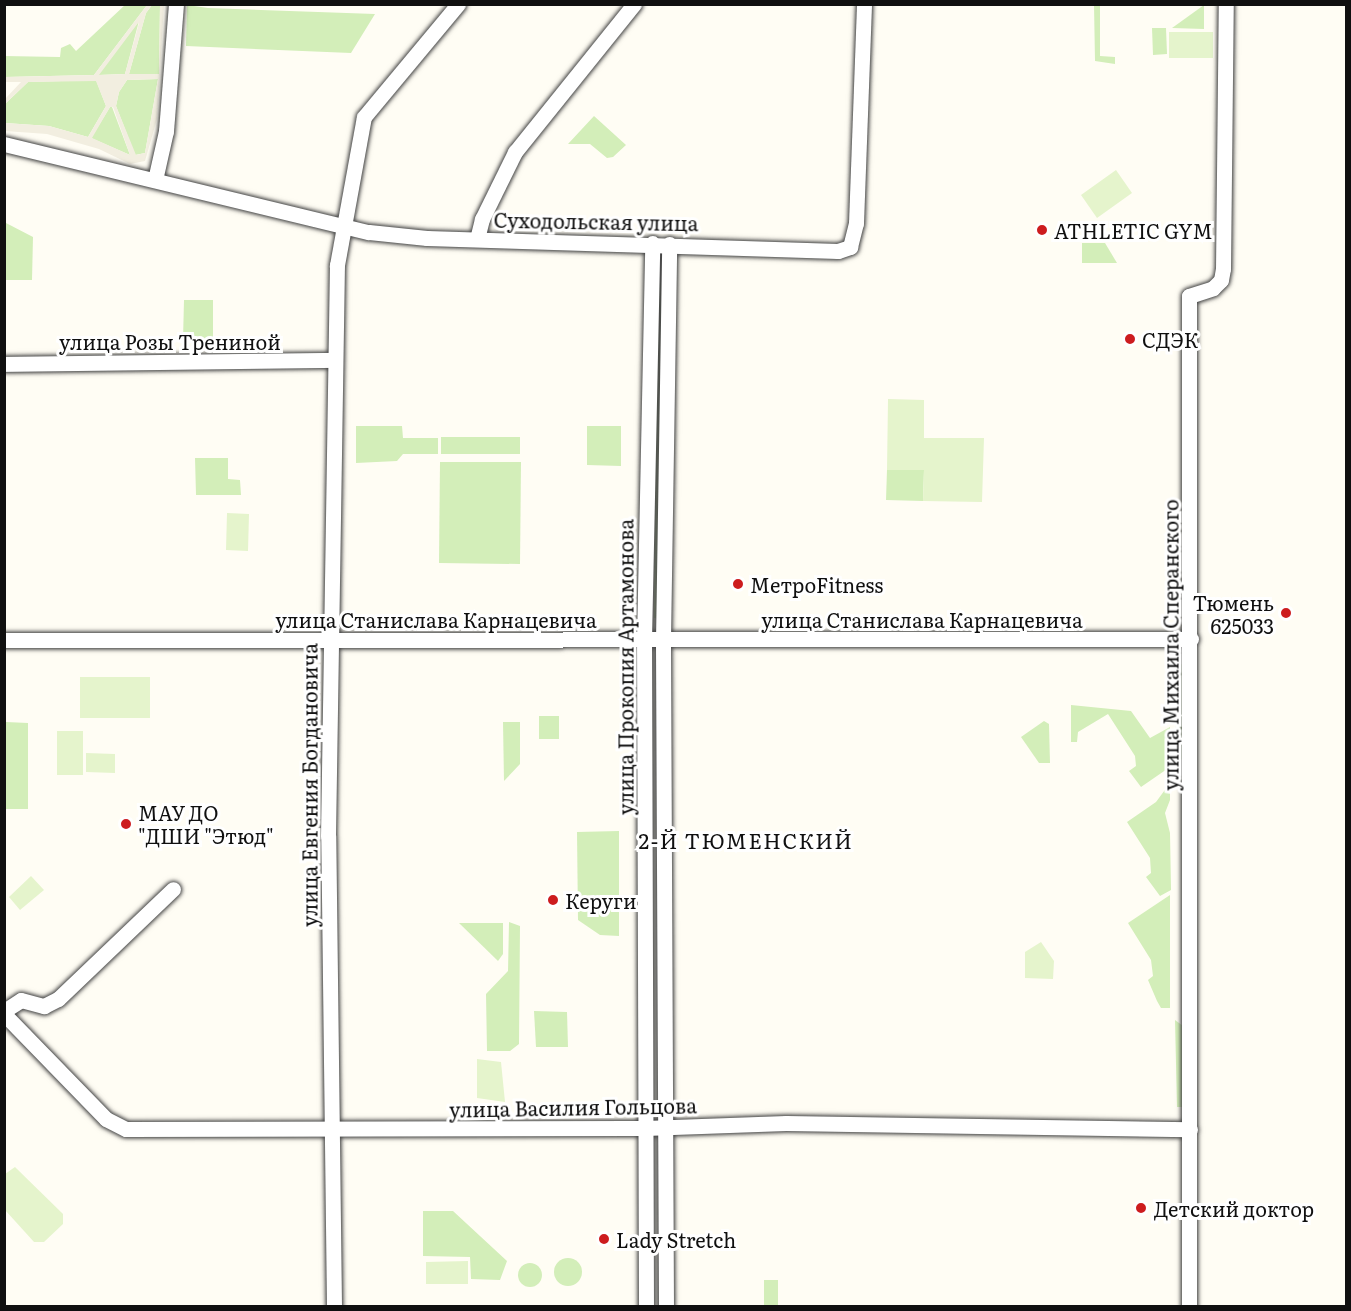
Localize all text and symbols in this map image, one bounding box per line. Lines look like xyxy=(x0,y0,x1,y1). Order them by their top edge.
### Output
street label: Суходольская улица xyxy=(493,207,699,235)
place label: ATHLETIC GYM xyxy=(1054,218,1212,242)
marker: ATHLETIC GYM xyxy=(1035,223,1049,237)
place label: СДЭК xyxy=(1142,327,1198,351)
street label: улица Розы Трениной xyxy=(59,329,281,353)
marker: СДЭК xyxy=(1123,332,1137,346)
street label: улица Михаила Сперанского xyxy=(1158,499,1182,791)
street label: улица Прокопия Артамонова xyxy=(613,519,637,815)
place label: МетроFitness xyxy=(750,572,883,596)
marker: МетроFitness xyxy=(731,577,745,591)
place label: Тюмень 625033 xyxy=(1193,590,1274,637)
marker: Тюмень 625033 xyxy=(1279,606,1293,620)
street label: улица Станислава Карнацевича xyxy=(275,607,597,631)
street label: улица Станислава Карнацевича xyxy=(761,607,1083,631)
street label: улица Евгения Богдановича xyxy=(297,643,321,927)
place label: МАУ ДО "ДШИ "Этюд" xyxy=(138,801,274,848)
marker: МАУ ДО "ДШИ "Этюд" xyxy=(119,817,133,831)
district label: 2-Й ТЮМЕНСКИЙ xyxy=(639,827,853,853)
place label: Керуги xyxy=(565,888,637,912)
marker: Керуги xyxy=(546,893,560,907)
street label: улица Василия Гольцова xyxy=(449,1093,697,1121)
place label: Детский доктор xyxy=(1154,1196,1314,1220)
marker: Детский доктор xyxy=(1132,1199,1150,1217)
place label: Lady Stretch xyxy=(616,1227,736,1251)
marker: Lady Stretch xyxy=(597,1232,611,1246)

